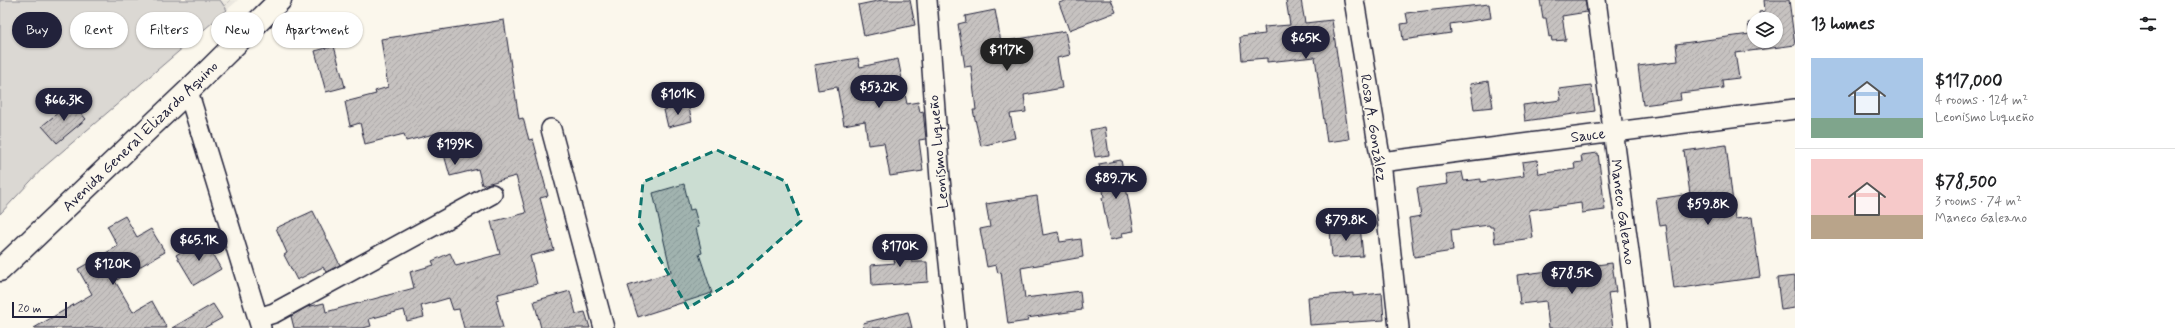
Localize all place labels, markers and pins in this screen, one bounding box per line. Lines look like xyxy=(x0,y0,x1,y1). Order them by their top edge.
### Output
pin: $65K xyxy=(1282,26,1330,60)
pin: $117K xyxy=(979,38,1035,72)
pin: $53.2K xyxy=(846,75,912,109)
pin: $101K xyxy=(650,82,706,116)
pin: $66.3K xyxy=(31,88,97,122)
pin: $199K xyxy=(427,132,483,166)
pin: $89.7K xyxy=(1083,166,1149,200)
pin: $59.8K xyxy=(1675,192,1741,226)
pin: $79.8K xyxy=(1313,208,1379,242)
pin: $65.1K xyxy=(166,228,232,262)
pin: $170K xyxy=(872,234,928,268)
pin: $120K xyxy=(85,252,141,286)
pin: $78.5K xyxy=(1539,261,1605,295)

